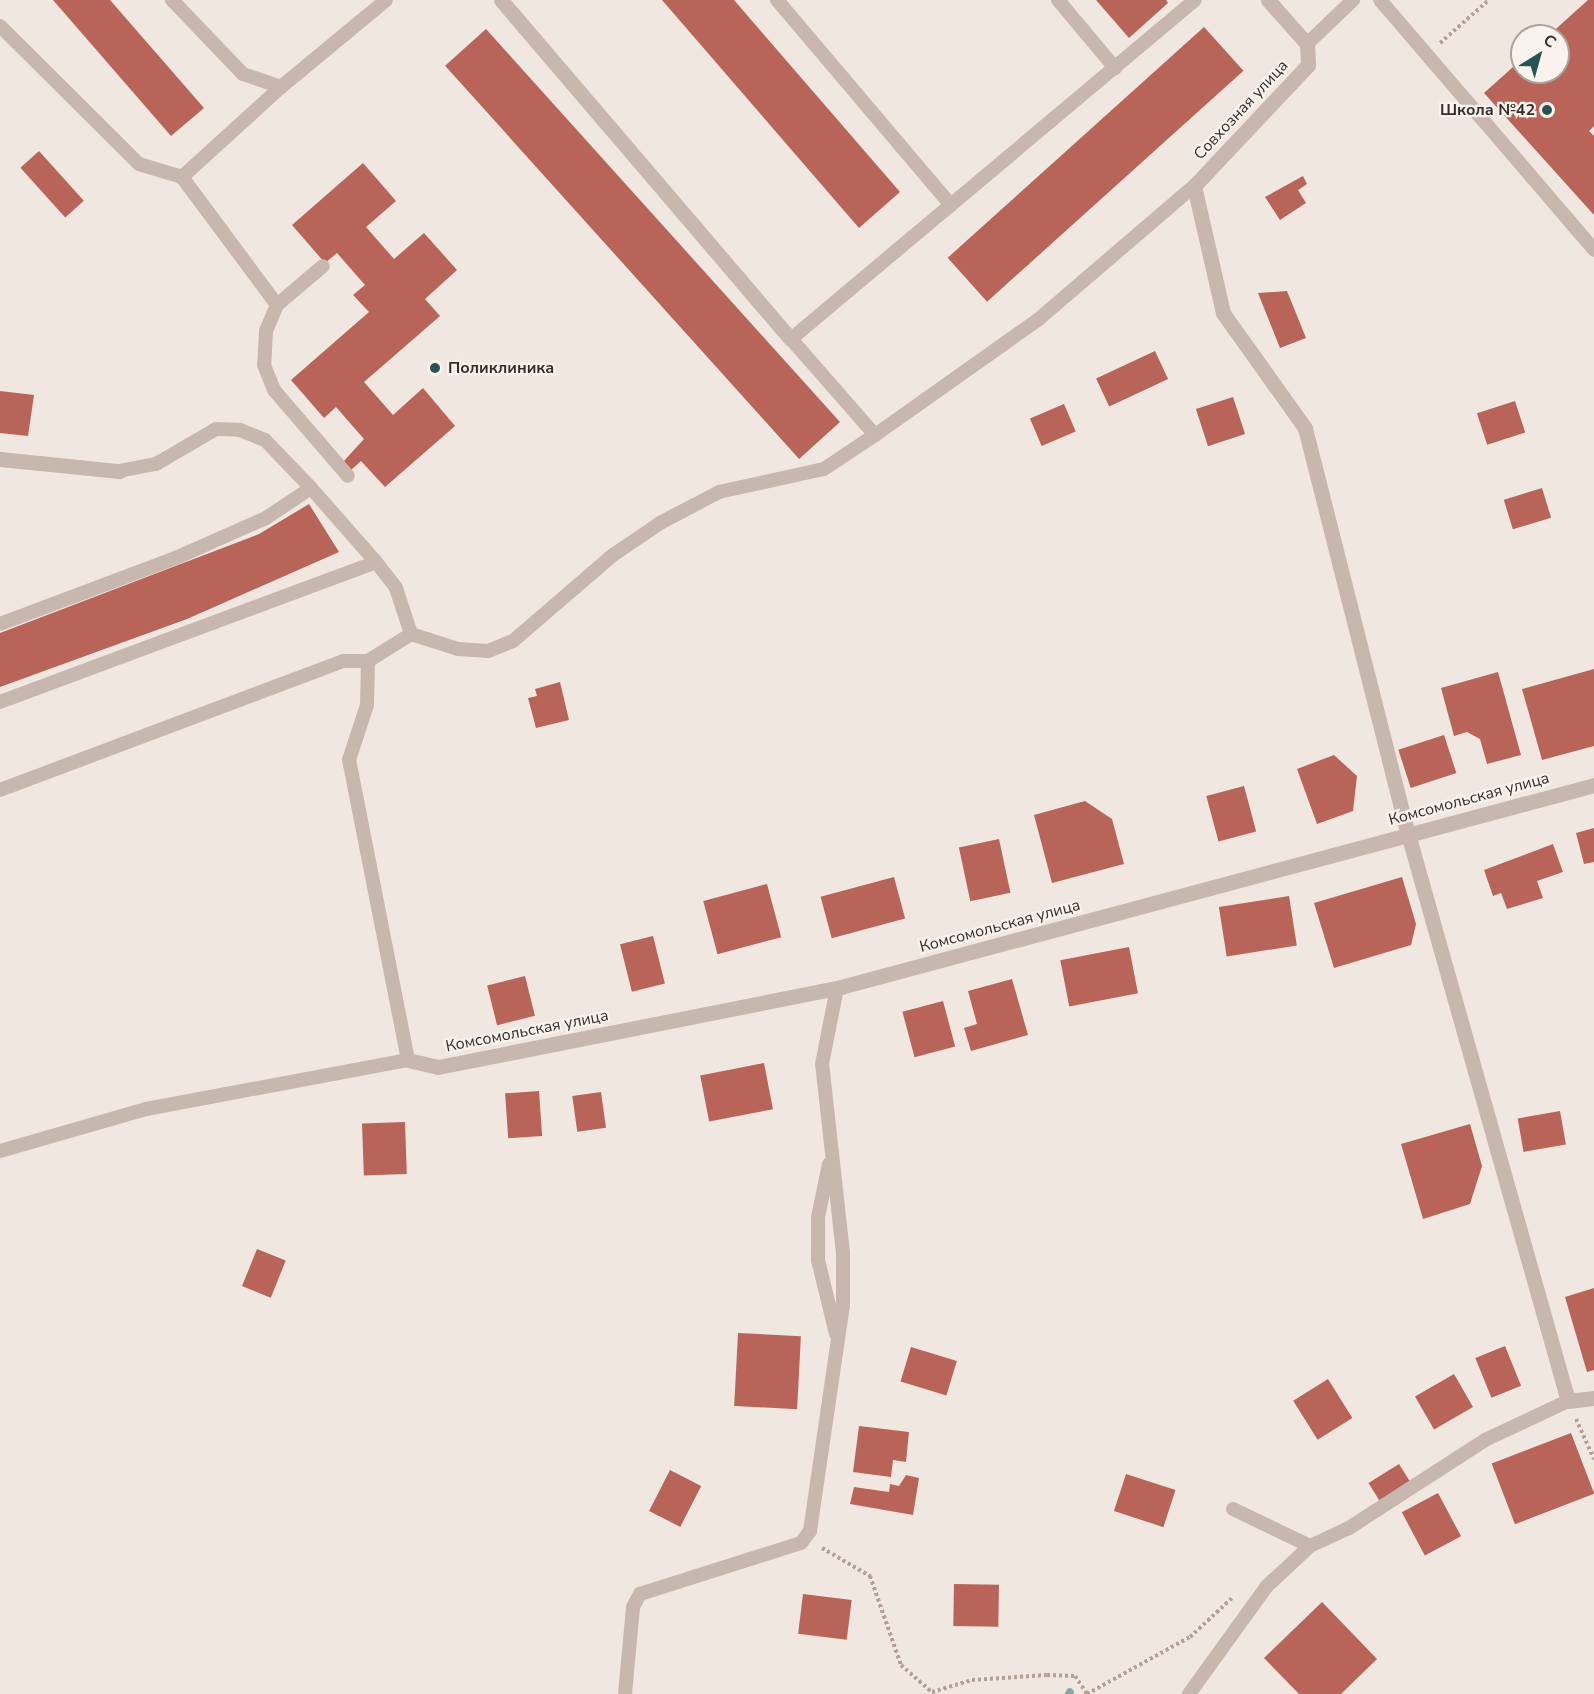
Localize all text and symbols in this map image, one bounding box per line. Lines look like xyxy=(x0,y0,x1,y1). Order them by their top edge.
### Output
north arrow xyxy=(1510,24,1570,84)
text: С xyxy=(1539,29,1561,53)
street label: Совхозная улица xyxy=(1190,56,1292,164)
place label: Школа №42 xyxy=(1440,100,1535,120)
marker: Школа №42 xyxy=(1540,103,1554,117)
place label: Поликлиника xyxy=(448,358,554,378)
marker: Поликлиника xyxy=(426,359,444,377)
street label: Комсомольская улица xyxy=(1387,768,1551,830)
street label: Комсомольская улица xyxy=(918,895,1082,957)
street label: Комсомольская улица xyxy=(444,1006,610,1056)

